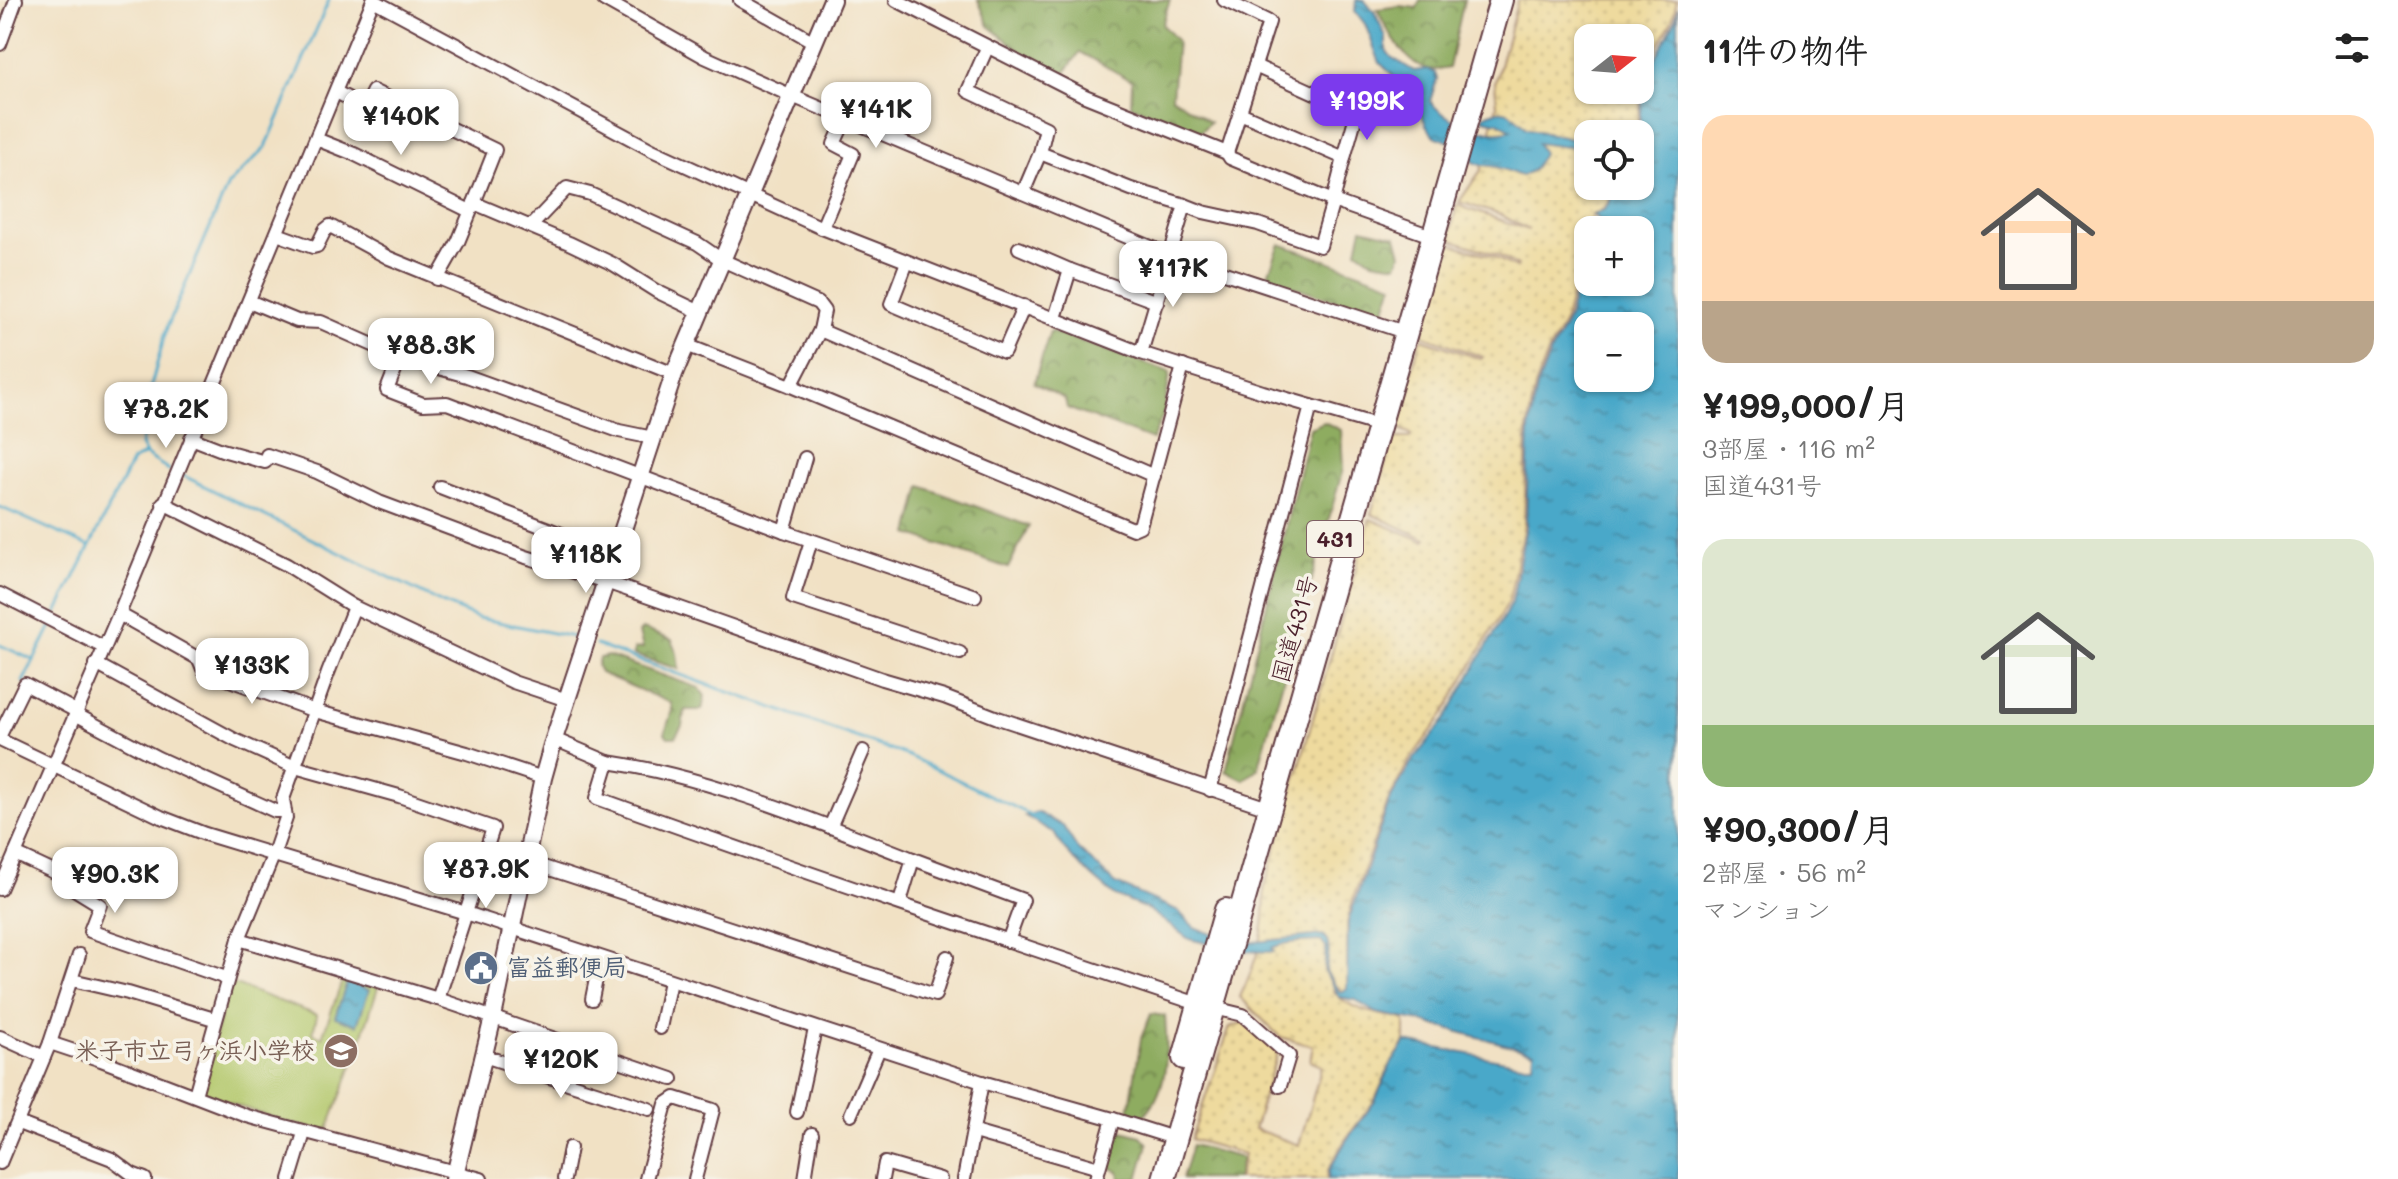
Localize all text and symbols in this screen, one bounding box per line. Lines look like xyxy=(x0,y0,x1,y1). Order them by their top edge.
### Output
north arrow xyxy=(1574,24,1654,104)
map controls xyxy=(1574,24,1654,392)
icon: filters xyxy=(2330,26,2374,70)
text: 11件の物件 xyxy=(1702,27,1868,72)
pin: ¥199K xyxy=(1311,74,1423,142)
pin: ¥141K xyxy=(820,82,932,150)
text: ¥199K xyxy=(1329,83,1405,117)
pin: ¥140K xyxy=(345,89,457,157)
text: ¥141K xyxy=(839,91,913,125)
text: ¥140K xyxy=(362,98,440,132)
button: locate xyxy=(1574,120,1654,200)
icon: home xyxy=(1966,167,2110,311)
button: + xyxy=(1574,216,1654,296)
pin: ¥117K xyxy=(1117,241,1229,309)
text: ¥117K xyxy=(1137,250,1209,284)
button: − xyxy=(1574,312,1654,392)
pin: ¥88.3K xyxy=(366,318,496,386)
text: ¥88.3K xyxy=(386,327,476,361)
pin: ¥78.2K xyxy=(101,382,231,450)
text: ¥199,000/月 xyxy=(1702,382,1910,427)
text: ¥78.2K xyxy=(122,391,210,425)
text: 3部屋 · 116 m² xyxy=(1702,431,1875,465)
text: 国道431号 xyxy=(1702,468,1822,502)
road number: 431 xyxy=(1307,521,1363,557)
pin: ¥118K xyxy=(530,527,642,595)
text: ¥118K xyxy=(549,536,623,570)
street label: 国道431号 xyxy=(1263,571,1324,686)
icon: home xyxy=(1966,591,2110,735)
pin: ¥133K xyxy=(196,638,308,706)
text: ¥133K xyxy=(214,647,290,681)
text: ¥90,300/月 xyxy=(1702,806,1895,851)
pin: ¥87.9K xyxy=(421,842,551,910)
pin: ¥90.3K xyxy=(50,847,180,915)
text: ¥87.9K xyxy=(442,851,530,885)
text: 2部屋 · 56 m² xyxy=(1702,855,1866,889)
text: ¥90.3K xyxy=(70,856,160,890)
text: マンション xyxy=(1702,892,1831,926)
public building icon: 富益郵便局 xyxy=(462,949,500,987)
place label: 富益郵便局 xyxy=(507,951,627,982)
school or university icon: 米子市立弓ヶ浜小学校 xyxy=(322,1032,360,1070)
pin: ¥120K xyxy=(505,1032,617,1100)
place label: 米子市立弓ヶ浜小学校 xyxy=(75,1034,315,1065)
text: ¥120K xyxy=(523,1041,599,1075)

